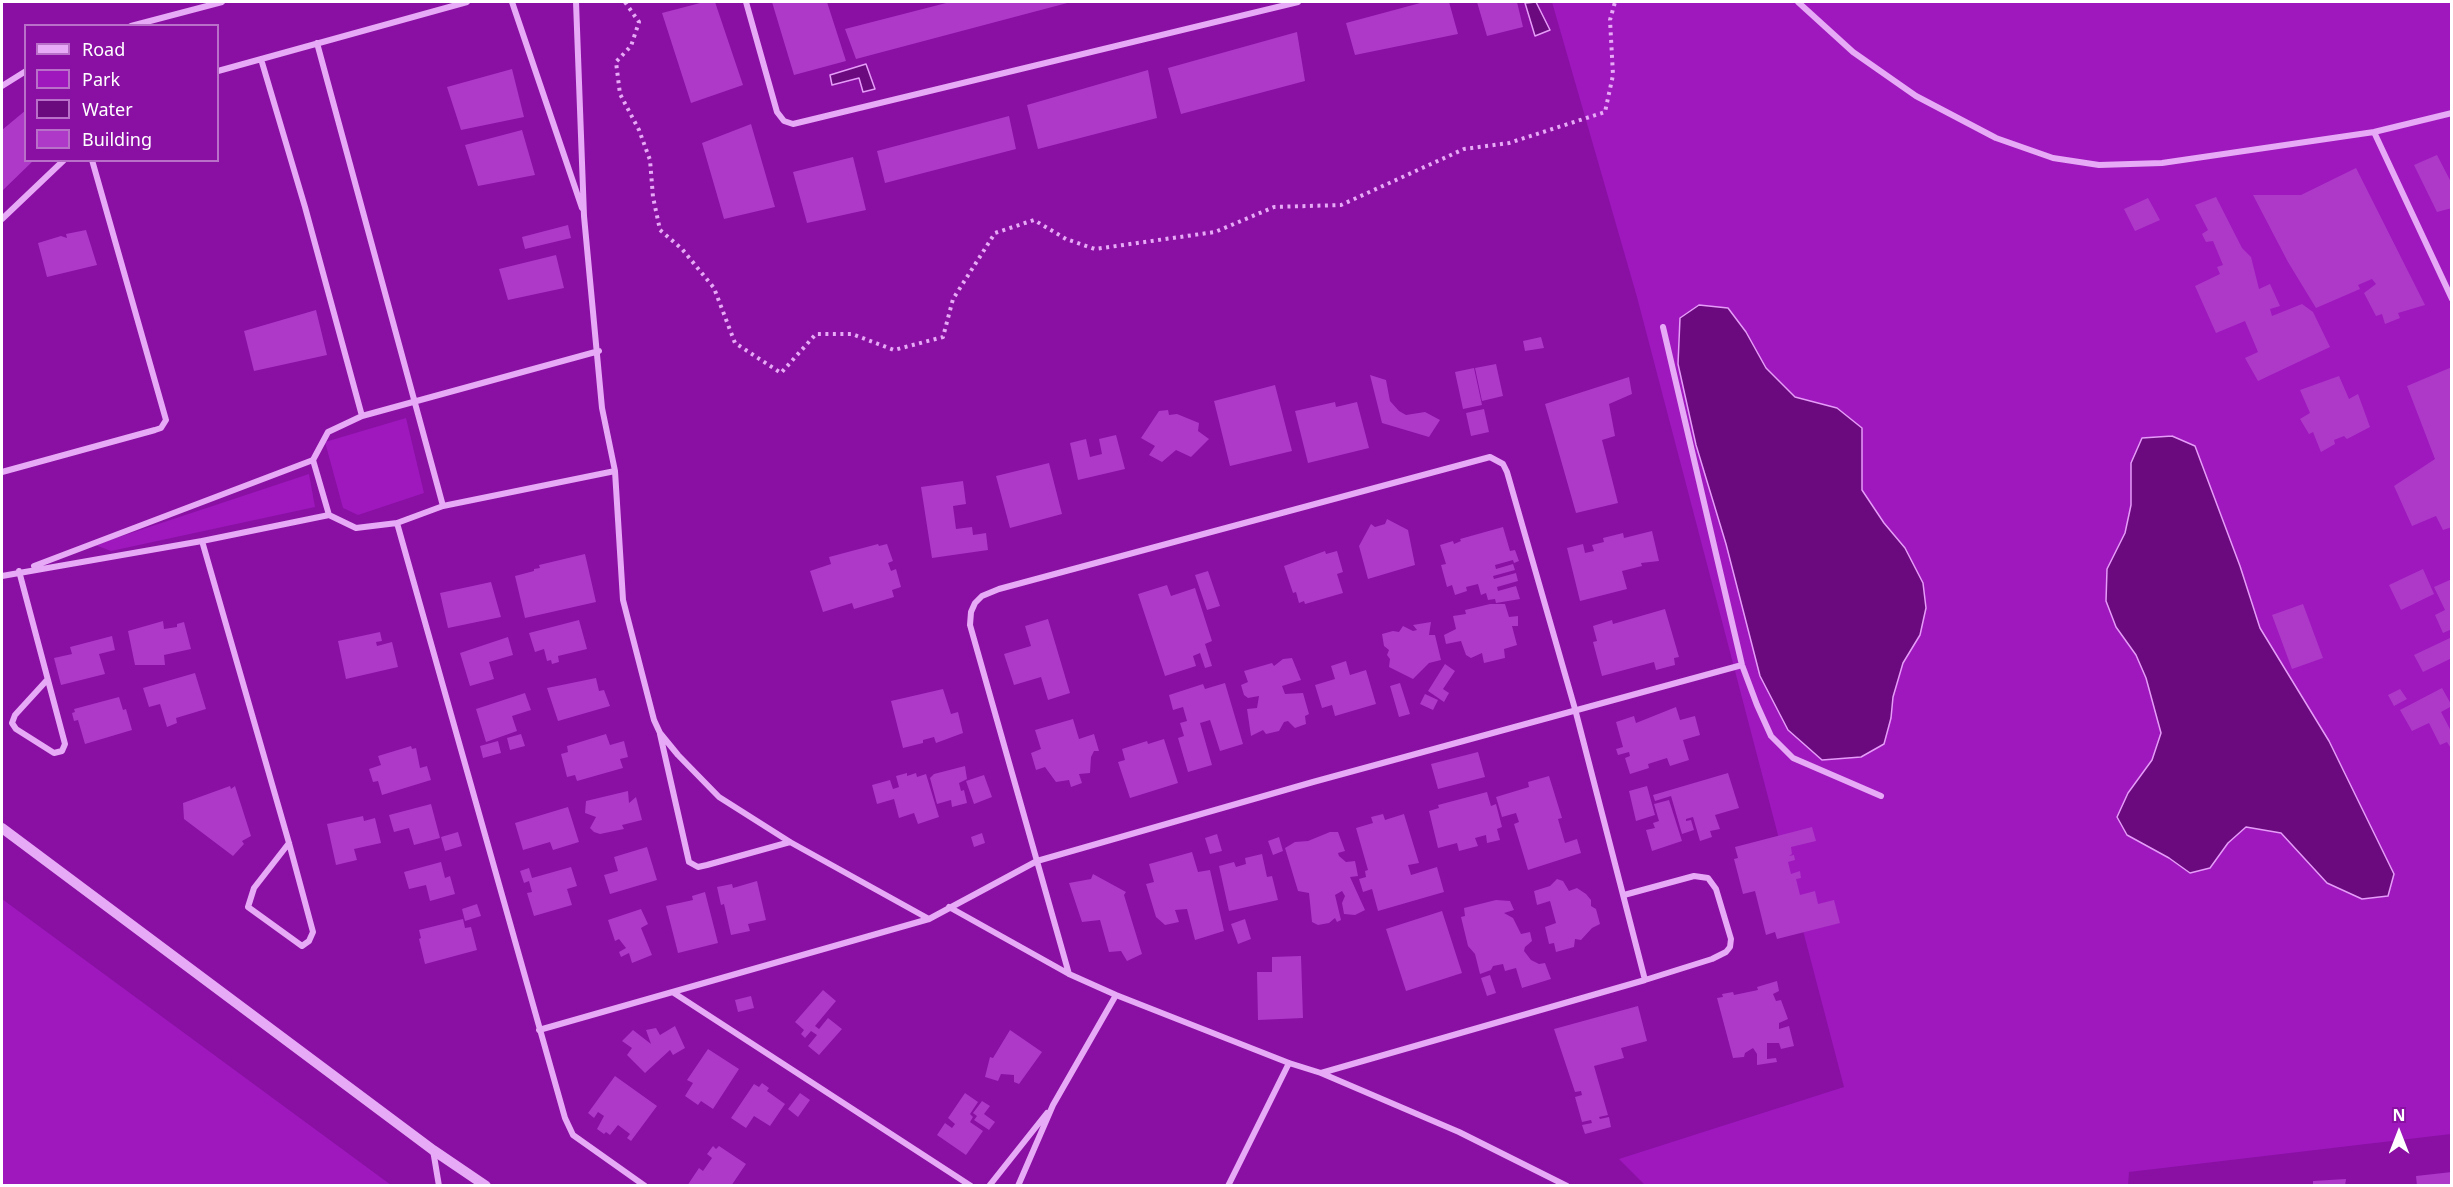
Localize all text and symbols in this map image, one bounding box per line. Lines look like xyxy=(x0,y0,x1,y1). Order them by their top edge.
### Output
legend xyxy=(24,24,219,162)
text: Road xyxy=(82,37,125,61)
text: Park xyxy=(82,67,120,91)
text: Water xyxy=(82,97,133,121)
text: Building xyxy=(82,127,152,151)
north arrow xyxy=(2369,1103,2429,1163)
text: N xyxy=(2392,1104,2406,1126)

